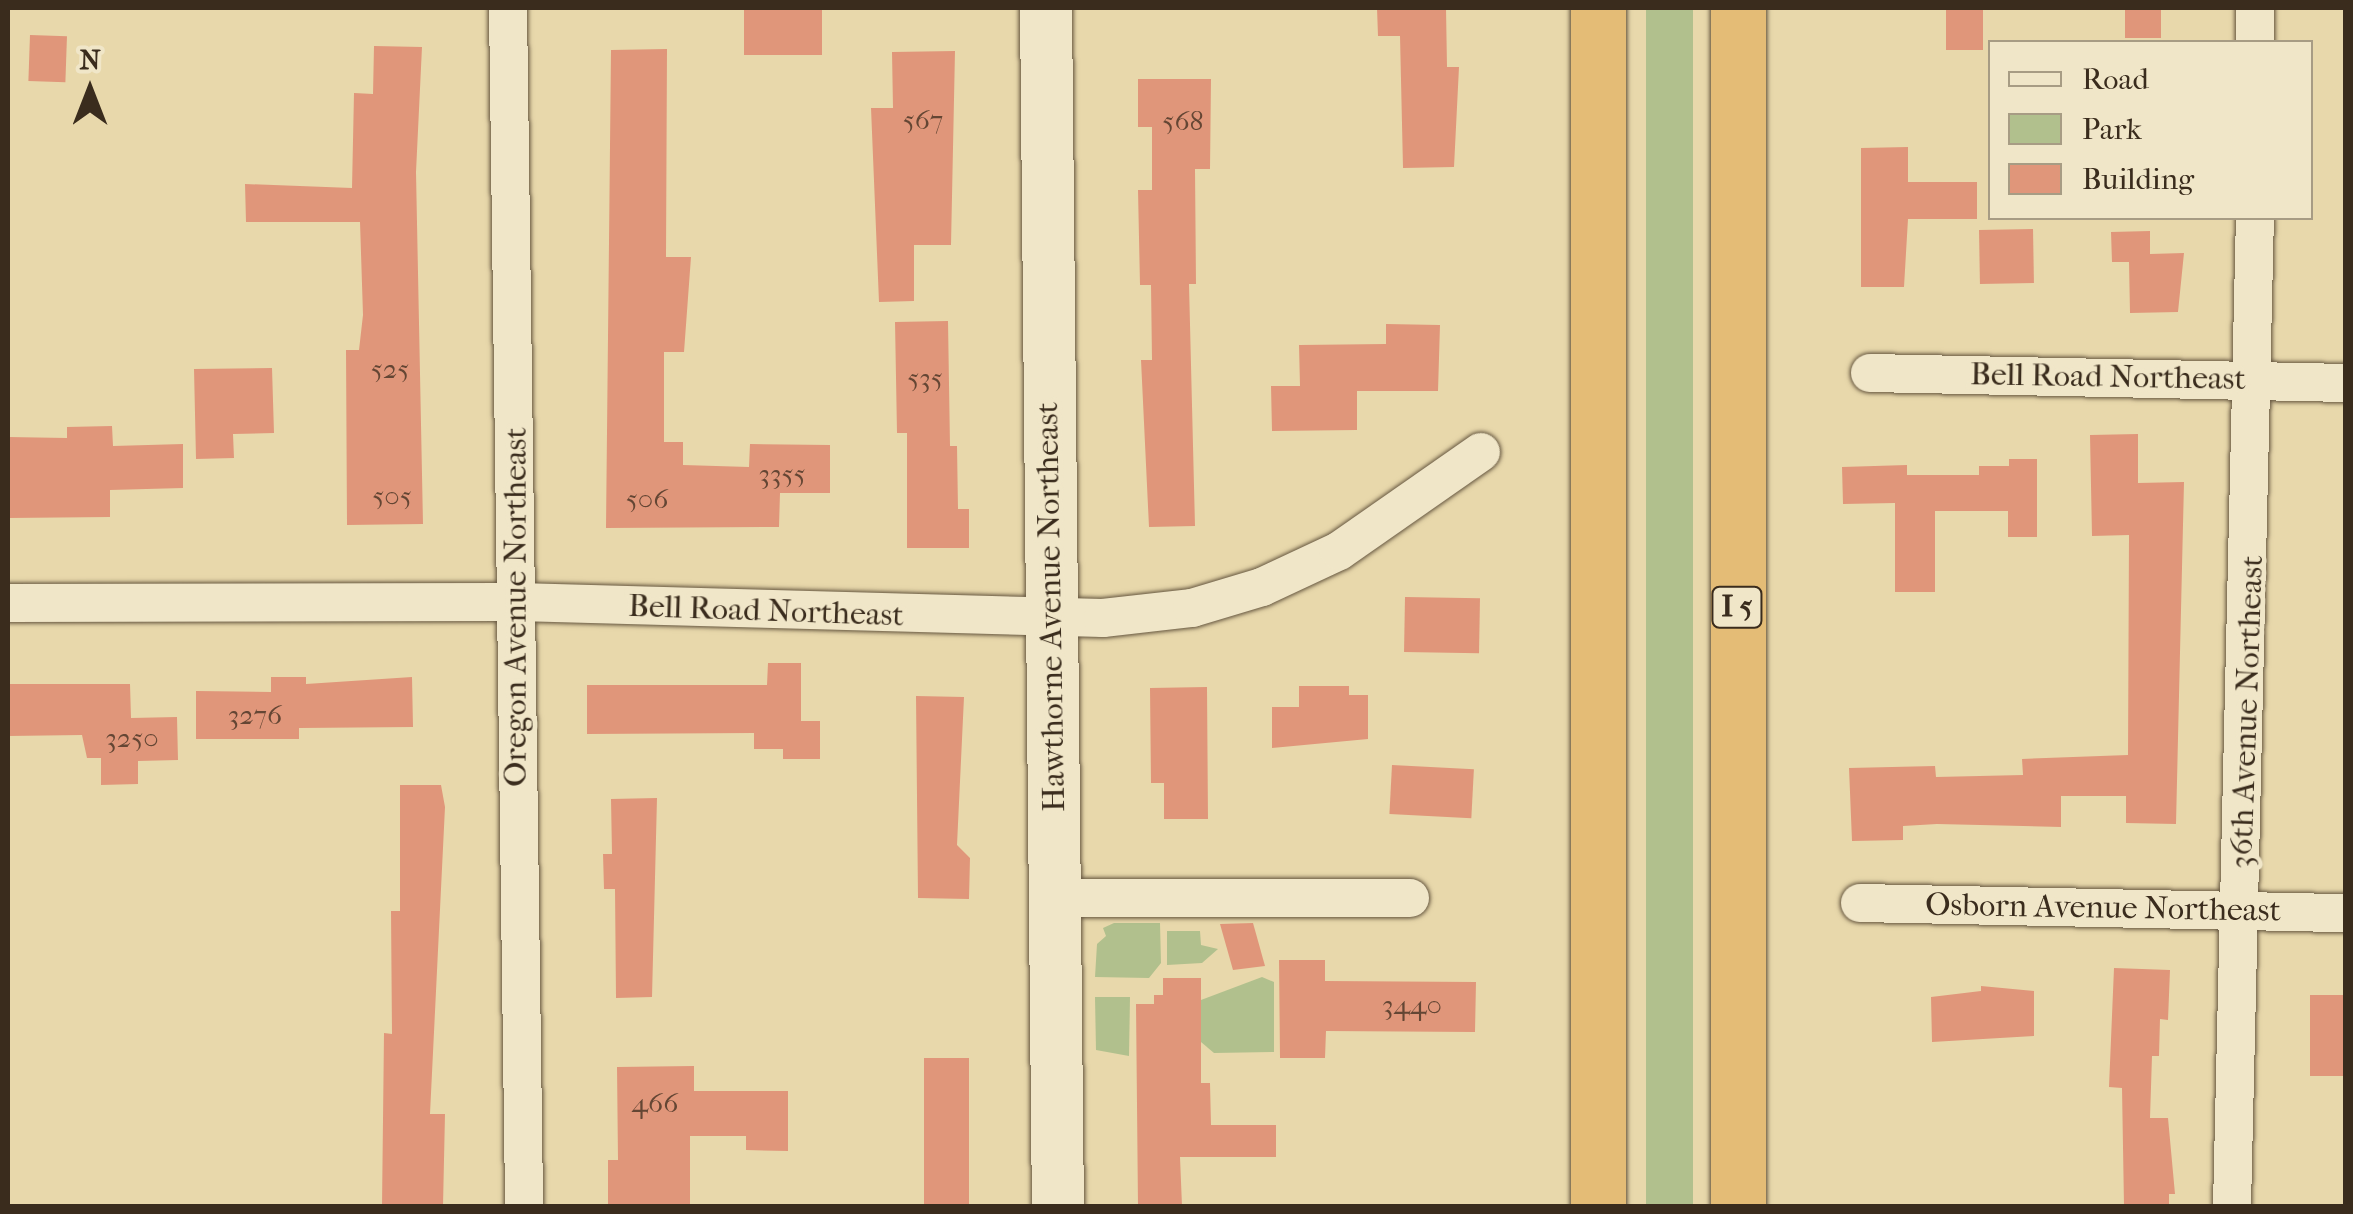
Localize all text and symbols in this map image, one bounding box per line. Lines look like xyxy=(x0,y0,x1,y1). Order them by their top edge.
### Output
north arrow xyxy=(40,40,140,140)
legend xyxy=(1988,40,2313,220)
text: N xyxy=(79,43,101,76)
text: Road xyxy=(2082,62,2149,97)
house number: 567 xyxy=(903,103,943,137)
house number: 568 xyxy=(1162,104,1204,138)
text: Park xyxy=(2082,112,2142,147)
text: Building xyxy=(2082,162,2194,197)
house number: 525 xyxy=(371,352,409,386)
street label: Bell Road Northeast xyxy=(1970,355,2246,399)
house number: 535 xyxy=(907,361,943,395)
street label: Hawthorne Avenue Northeast xyxy=(1028,402,1074,812)
street label: Oregon Avenue Northeast xyxy=(497,427,535,787)
house number: 3355 xyxy=(758,457,806,491)
house number: 505 xyxy=(372,479,412,513)
house number: 506 xyxy=(626,482,668,516)
street label: 36th Avenue Northeast xyxy=(2222,555,2272,869)
road number: I 5 xyxy=(1710,582,1764,632)
street label: Bell Road Northeast xyxy=(628,587,904,635)
house number: 3276 xyxy=(228,698,282,732)
house number: 3250 xyxy=(105,721,159,755)
street label: Osborn Avenue Northeast xyxy=(1925,886,2281,930)
house number: 3440 xyxy=(1382,988,1442,1022)
house number: 466 xyxy=(632,1086,678,1120)

